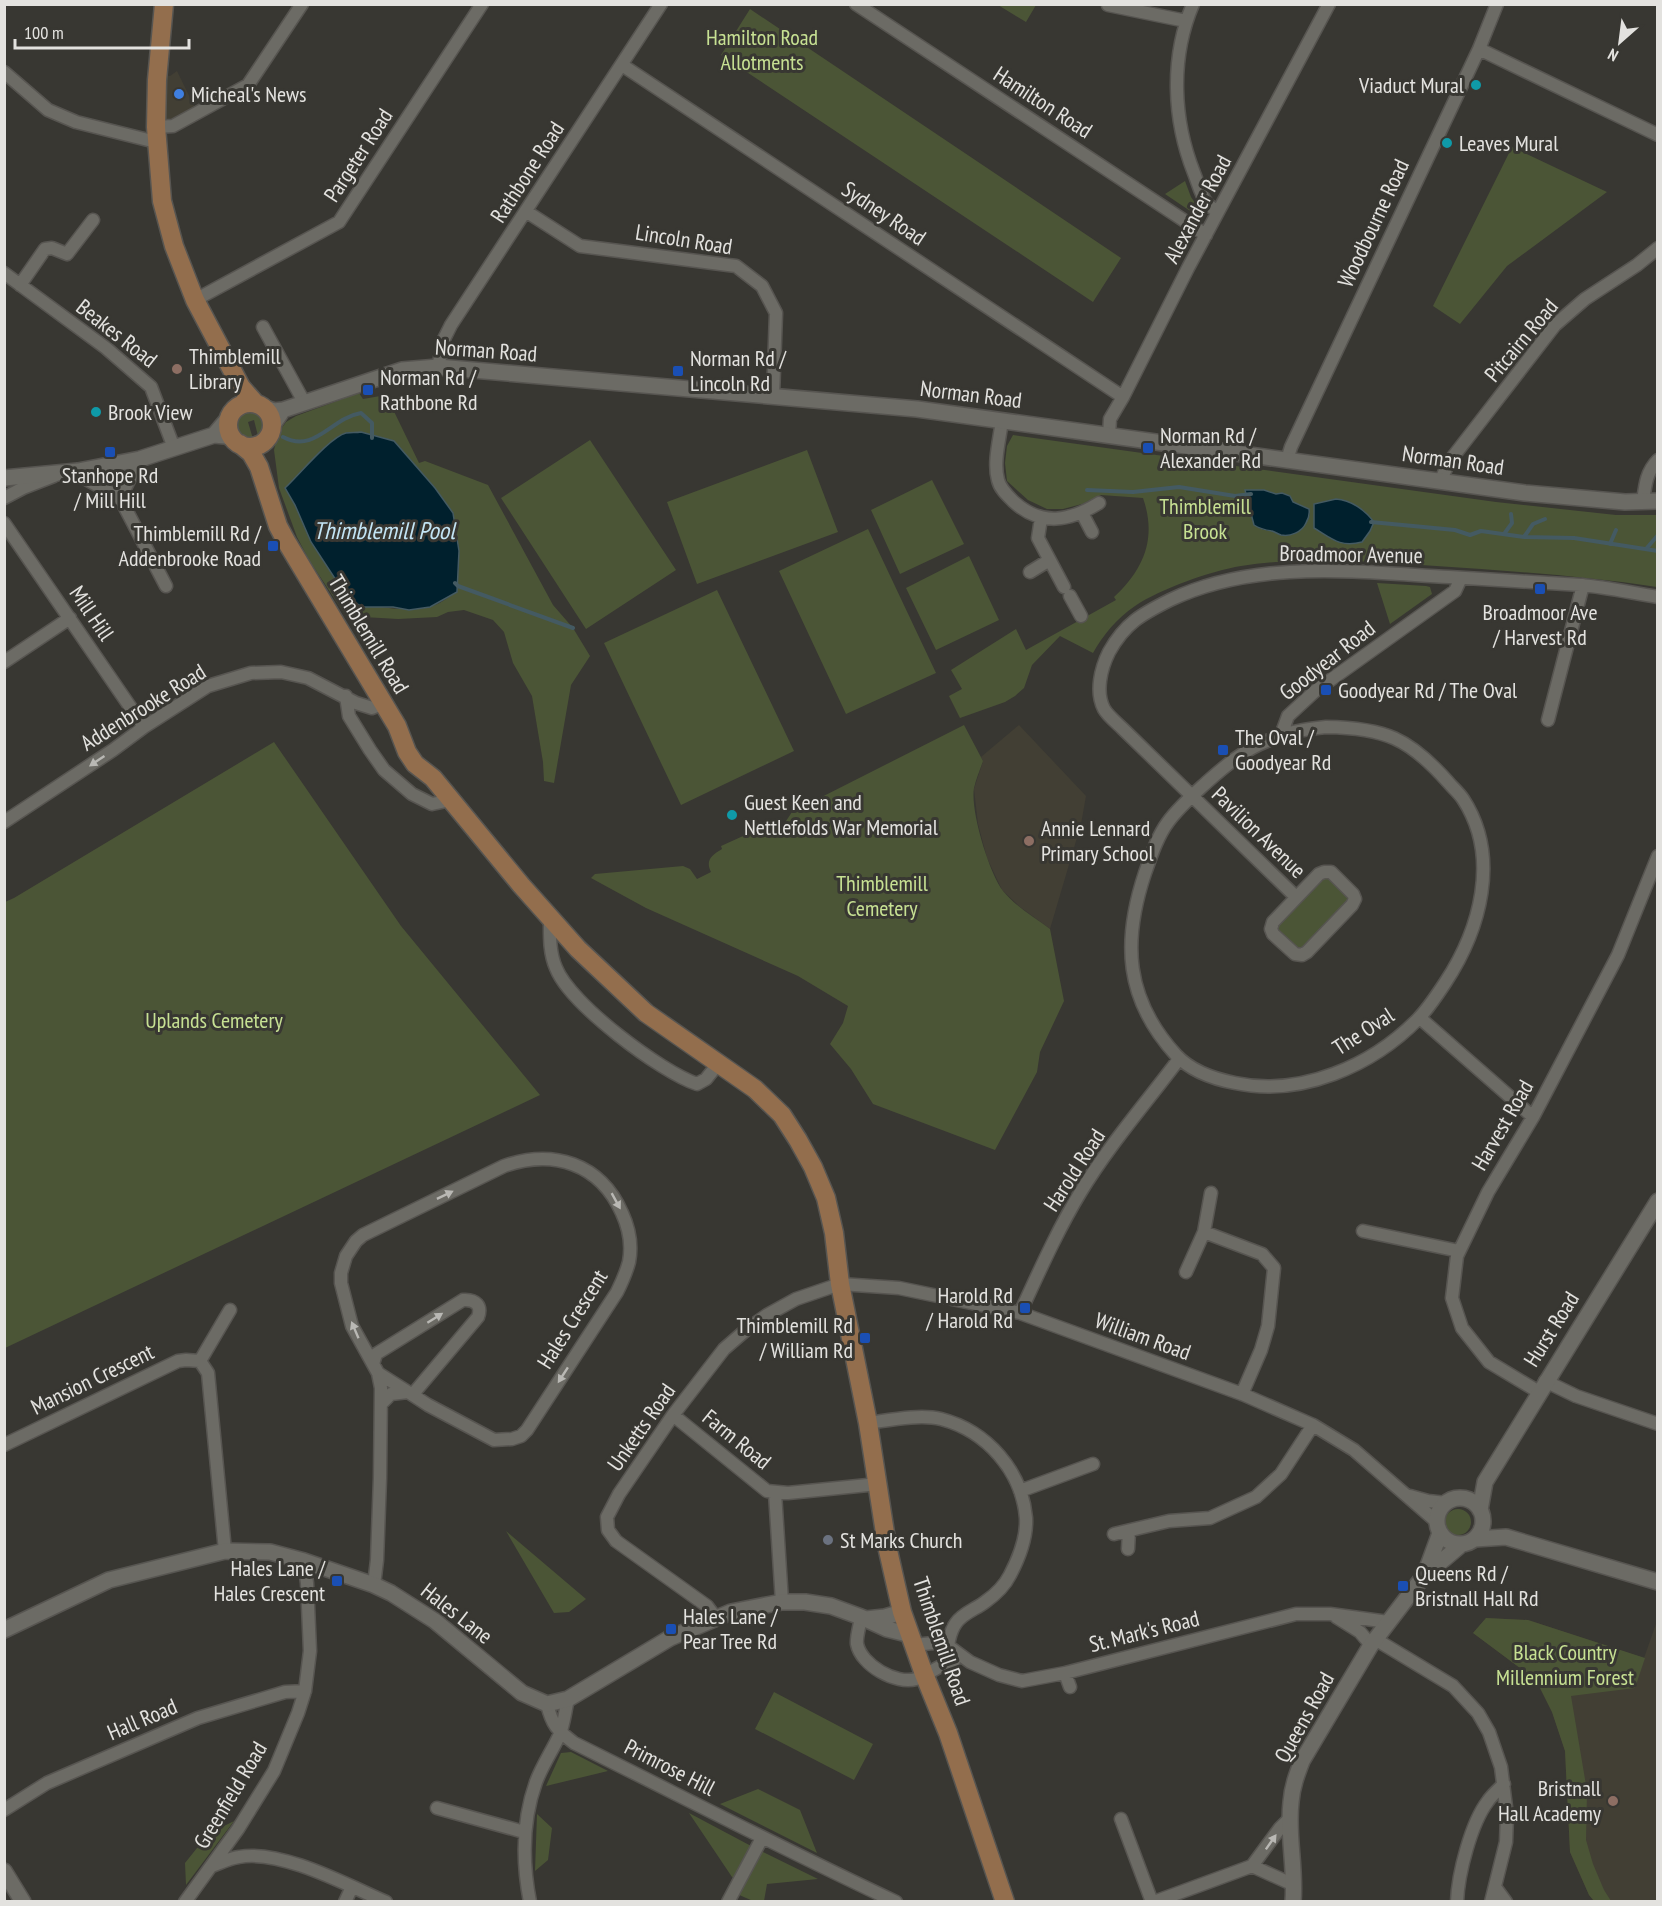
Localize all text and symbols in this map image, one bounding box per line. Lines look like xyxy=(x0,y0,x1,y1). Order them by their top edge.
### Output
scale bar xyxy=(15,12,189,50)
north arrow xyxy=(1590,12,1650,72)
text: 100 m xyxy=(24,21,64,44)
park label: Hamilton Road Allotments xyxy=(706,23,818,76)
text: N xyxy=(1604,44,1621,66)
street label: Hamilton Road xyxy=(988,60,1098,144)
place label: Viaduct Mural xyxy=(1358,71,1465,99)
marker: Viaduct Mural xyxy=(1469,78,1483,92)
place label: Micheal's News xyxy=(191,80,306,108)
marker: Micheal's News xyxy=(172,87,186,101)
street label: Pargeter Road xyxy=(317,103,399,207)
street label: Rathbone Road xyxy=(484,116,570,228)
place label: Leaves Mural xyxy=(1459,129,1559,157)
marker: Leaves Mural xyxy=(1440,136,1454,150)
street label: Alexander Road xyxy=(1157,150,1237,268)
street label: Woodbourne Road xyxy=(1331,154,1415,292)
street label: Sydney Road xyxy=(837,175,931,251)
street label: Lincoln Road xyxy=(634,218,734,260)
street label: Beakes Road xyxy=(71,293,163,373)
street label: Pitcairn Road xyxy=(1478,293,1564,387)
street label: Norman Road xyxy=(434,332,538,368)
place label: Thimblemill Library xyxy=(189,342,282,395)
place label: Norman Rd / Lincoln Rd xyxy=(690,344,788,397)
marker: Thimblemill Library xyxy=(170,362,184,376)
place label: Norman Rd / Rathbone Rd xyxy=(380,363,478,416)
marker: Norman Rd / Lincoln Rd xyxy=(671,364,685,378)
street label: Norman Road xyxy=(918,374,1024,414)
marker: Norman Rd / Rathbone Rd xyxy=(361,383,375,397)
place label: Brook View xyxy=(108,398,192,426)
marker: Brook View xyxy=(89,405,103,419)
place label: Norman Rd / Alexander Rd xyxy=(1160,421,1261,474)
street label: Norman Road xyxy=(1400,439,1506,481)
marker: Norman Rd / Alexander Rd xyxy=(1141,441,1155,455)
marker: Stanhope Rd / Mill Hill xyxy=(103,445,117,459)
place label: Stanhope Rd / Mill Hill xyxy=(62,461,158,514)
park label: Thimblemill Brook xyxy=(1159,492,1252,545)
water label: Thimblemill Pool xyxy=(313,515,457,546)
place label: Thimblemill Rd / Addenbrooke Road xyxy=(119,519,263,572)
marker: Thimblemill Rd / Addenbrooke Road xyxy=(266,539,280,553)
street label: Broadmoor Avenue xyxy=(1279,539,1423,569)
street label: Thimblemill Road xyxy=(323,569,415,699)
street label: Mill Hill xyxy=(63,580,121,647)
marker: Broadmoor Ave / Harvest Rd xyxy=(1533,582,1547,596)
place label: Broadmoor Ave / Harvest Rd xyxy=(1483,598,1598,651)
street label: Goodyear Road xyxy=(1274,614,1380,706)
street label: Addenbrooke Road xyxy=(75,657,211,757)
place label: Goodyear Rd / The Oval xyxy=(1338,676,1518,704)
marker: Goodyear Rd / The Oval xyxy=(1319,683,1333,697)
place label: The Oval / Goodyear Rd xyxy=(1235,723,1331,776)
marker: The Oval / Goodyear Rd xyxy=(1216,743,1230,757)
one-way arrow xyxy=(89,755,105,767)
street label: Pavilion Avenue xyxy=(1206,780,1312,884)
place label: Guest Keen and Nettlefolds War Memorial xyxy=(744,788,939,841)
marker: Guest Keen and Nettlefolds War Memorial xyxy=(725,808,739,822)
place label: Annie Lennard Primary School xyxy=(1041,814,1155,867)
marker: Annie Lennard Primary School xyxy=(1022,834,1036,848)
park label: Thimblemill Cemetery xyxy=(836,869,929,922)
street label: The Oval xyxy=(1327,1000,1400,1061)
park label: Uplands Cemetery xyxy=(145,1006,283,1034)
street label: Harvest Road xyxy=(1465,1075,1539,1175)
street label: Harold Road xyxy=(1037,1123,1111,1217)
one-way arrow xyxy=(436,1190,453,1200)
one-way arrow xyxy=(611,1193,621,1210)
street label: Hales Crescent xyxy=(531,1264,613,1374)
place label: Harold Rd / Harold Rd xyxy=(925,1281,1013,1334)
street label: Hurst Road xyxy=(1517,1286,1585,1372)
marker: Harold Rd / Harold Rd xyxy=(1018,1301,1032,1315)
street label: William Road xyxy=(1091,1306,1195,1366)
place label: Thimblemill Rd / William Rd xyxy=(737,1311,853,1364)
one-way arrow xyxy=(427,1312,443,1323)
one-way arrow xyxy=(349,1321,359,1339)
marker: Thimblemill Rd / William Rd xyxy=(858,1331,872,1345)
street label: Mansion Crescent xyxy=(26,1337,158,1421)
one-way arrow xyxy=(557,1366,569,1382)
street label: Unketts Road xyxy=(601,1378,681,1476)
street label: Farm Road xyxy=(697,1403,777,1475)
place label: St Marks Church xyxy=(840,1526,962,1554)
marker: St Marks Church xyxy=(821,1533,835,1547)
place label: Hales Lane / Hales Crescent xyxy=(214,1554,326,1607)
place label: Queens Rd / Bristnall Hall Rd xyxy=(1415,1559,1539,1612)
street label: Thimblemill Road xyxy=(907,1573,977,1709)
marker: Hales Lane / Hales Crescent xyxy=(330,1574,344,1588)
street label: Hales Lane xyxy=(416,1576,498,1650)
marker: Queens Rd / Bristnall Hall Rd xyxy=(1396,1579,1410,1593)
place label: Hales Lane / Pear Tree Rd xyxy=(683,1602,779,1655)
street label: St. Mark's Road xyxy=(1086,1604,1202,1658)
marker: Hales Lane / Pear Tree Rd xyxy=(664,1622,678,1636)
park label: Black Country Millennium Forest xyxy=(1496,1638,1634,1691)
street label: Queens Road xyxy=(1268,1667,1340,1767)
street label: Hall Road xyxy=(103,1692,181,1746)
street label: Primrose Hill xyxy=(620,1732,721,1802)
street label: Greenfield Road xyxy=(187,1736,273,1854)
place label: Bristnall Hall Academy xyxy=(1498,1774,1602,1827)
marker: Bristnall Hall Academy xyxy=(1606,1794,1620,1808)
one-way arrow xyxy=(1265,1834,1277,1850)

